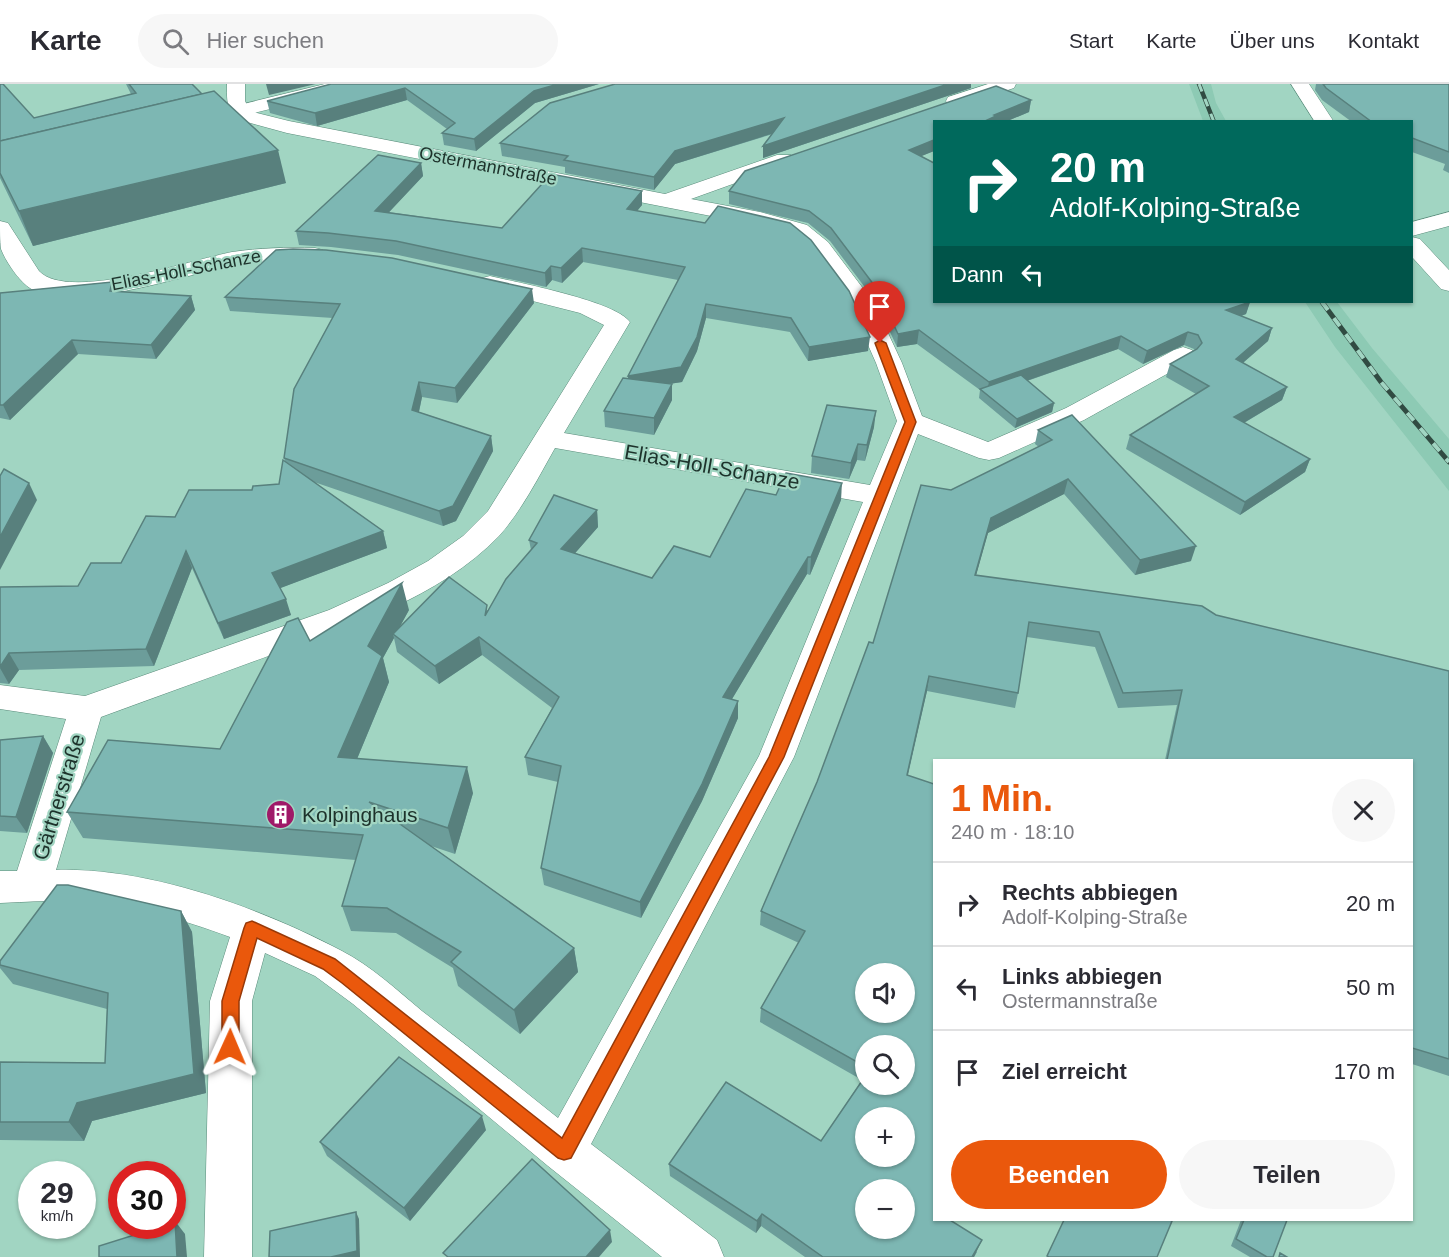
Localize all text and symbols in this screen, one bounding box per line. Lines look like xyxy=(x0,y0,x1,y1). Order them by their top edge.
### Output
search box xyxy=(138,14,558,68)
text: Karte xyxy=(30,25,102,56)
icon: search xyxy=(159,25,192,58)
text: Hier suchen xyxy=(207,28,324,53)
text: Start xyxy=(1069,29,1113,52)
text: Karte xyxy=(1146,29,1197,52)
text: Über uns xyxy=(1230,29,1315,52)
text: Kontakt xyxy=(1348,29,1419,52)
street label: Ostermannstraße xyxy=(417,143,559,189)
icon: right xyxy=(951,144,1029,222)
text: 20 m xyxy=(1050,144,1146,191)
text: Adolf-Kolping-Straße xyxy=(1050,193,1301,223)
street label: Elias-Holl-Schanze xyxy=(109,246,263,294)
icon: left xyxy=(1016,258,1049,291)
text: Dann xyxy=(951,262,1004,287)
pin xyxy=(854,281,905,343)
icon: arrive xyxy=(863,290,896,323)
street label: Elias-Holl-Schanze xyxy=(623,440,801,493)
street label: Gärtnerstraße xyxy=(28,731,89,863)
text: 1 Min. xyxy=(951,778,1053,819)
button: close xyxy=(1332,779,1395,842)
building icon: Kolpinghaus xyxy=(265,799,297,831)
place label: Kolpinghaus xyxy=(302,803,418,826)
text: 240 m · 18:10 xyxy=(951,821,1074,843)
text: Rechts abbiegen xyxy=(1002,880,1178,905)
icon: right xyxy=(951,888,984,921)
text: 20 m xyxy=(1346,891,1395,916)
text: Adolf-Kolping-Straße xyxy=(1002,906,1188,928)
map controls xyxy=(855,963,915,1239)
button: sound xyxy=(855,963,915,1023)
text: Links abbiegen xyxy=(1002,964,1162,989)
icon: left xyxy=(951,972,984,1005)
text: 50 m xyxy=(1346,975,1395,1000)
text: Ostermannstraße xyxy=(1002,990,1158,1012)
position arrow xyxy=(198,1015,262,1079)
button: search xyxy=(855,1035,915,1095)
icon: arrive xyxy=(951,1056,984,1089)
text: Ziel erreicht xyxy=(1002,1059,1127,1084)
text: 170 m xyxy=(1334,1059,1395,1084)
button: + xyxy=(855,1107,915,1167)
button: Beenden xyxy=(951,1140,1167,1209)
button: Teilen xyxy=(1179,1140,1395,1209)
speed limit sign: 30 xyxy=(108,1161,186,1239)
text: 29 xyxy=(40,1176,74,1209)
button: − xyxy=(855,1179,915,1239)
text: km/h xyxy=(41,1207,73,1224)

